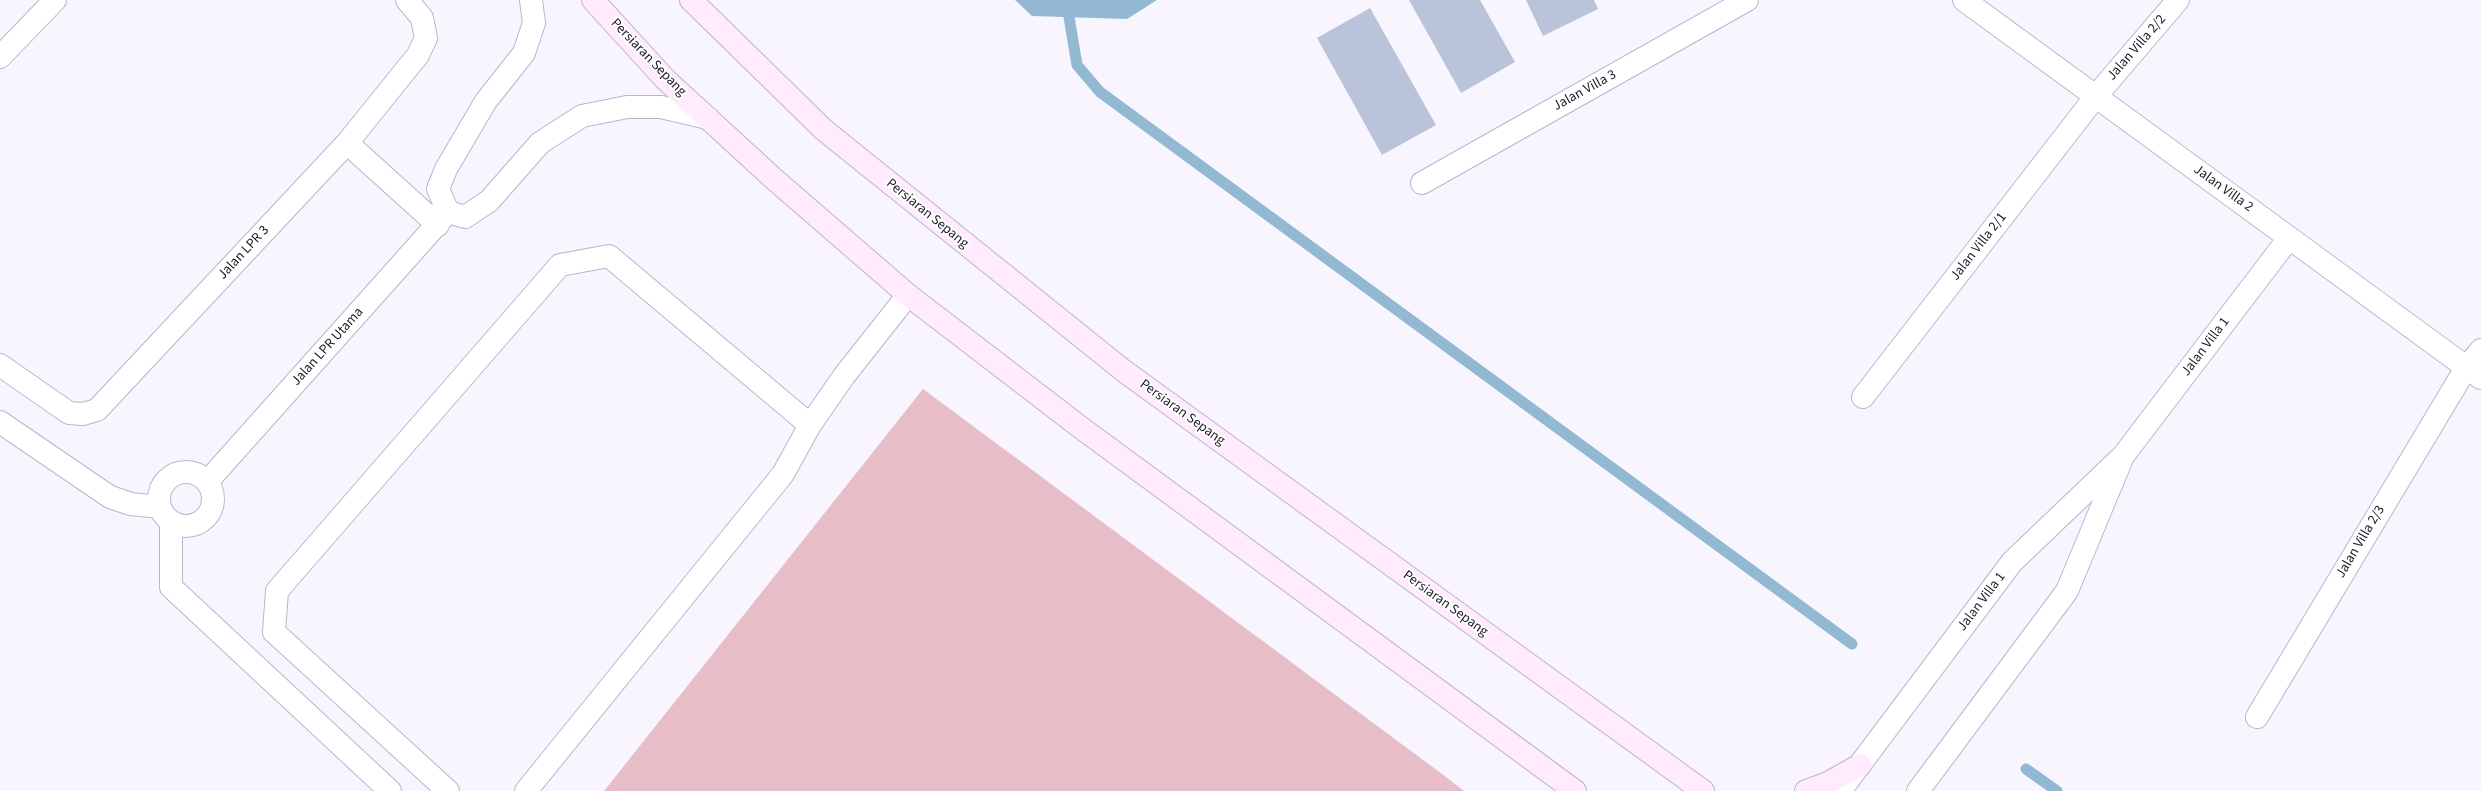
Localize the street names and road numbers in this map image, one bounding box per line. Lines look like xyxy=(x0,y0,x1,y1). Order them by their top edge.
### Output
street label: Jalan Villa 2/2 xyxy=(2104,12,2170,84)
street label: Persiaran Sepang xyxy=(607,16,689,100)
street label: Jalan Villa 3 xyxy=(1551,67,1619,115)
street label: Jalan Villa 2 xyxy=(2190,162,2256,216)
street label: Persiaran Sepang xyxy=(882,176,972,252)
street label: Jalan Villa 2/1 xyxy=(1947,210,2011,284)
street label: Jalan LPR 3 xyxy=(215,223,273,283)
street label: Jalan LPR Utama xyxy=(288,304,368,390)
street label: Jalan Villa 1 xyxy=(2178,314,2234,380)
street label: Persiaran Sepang xyxy=(1136,376,1228,450)
street label: Jalan Villa 2/3 xyxy=(2333,503,2389,581)
street label: Persiaran Sepang xyxy=(1399,567,1491,641)
street label: Jalan Villa 1 xyxy=(1954,569,2010,635)

